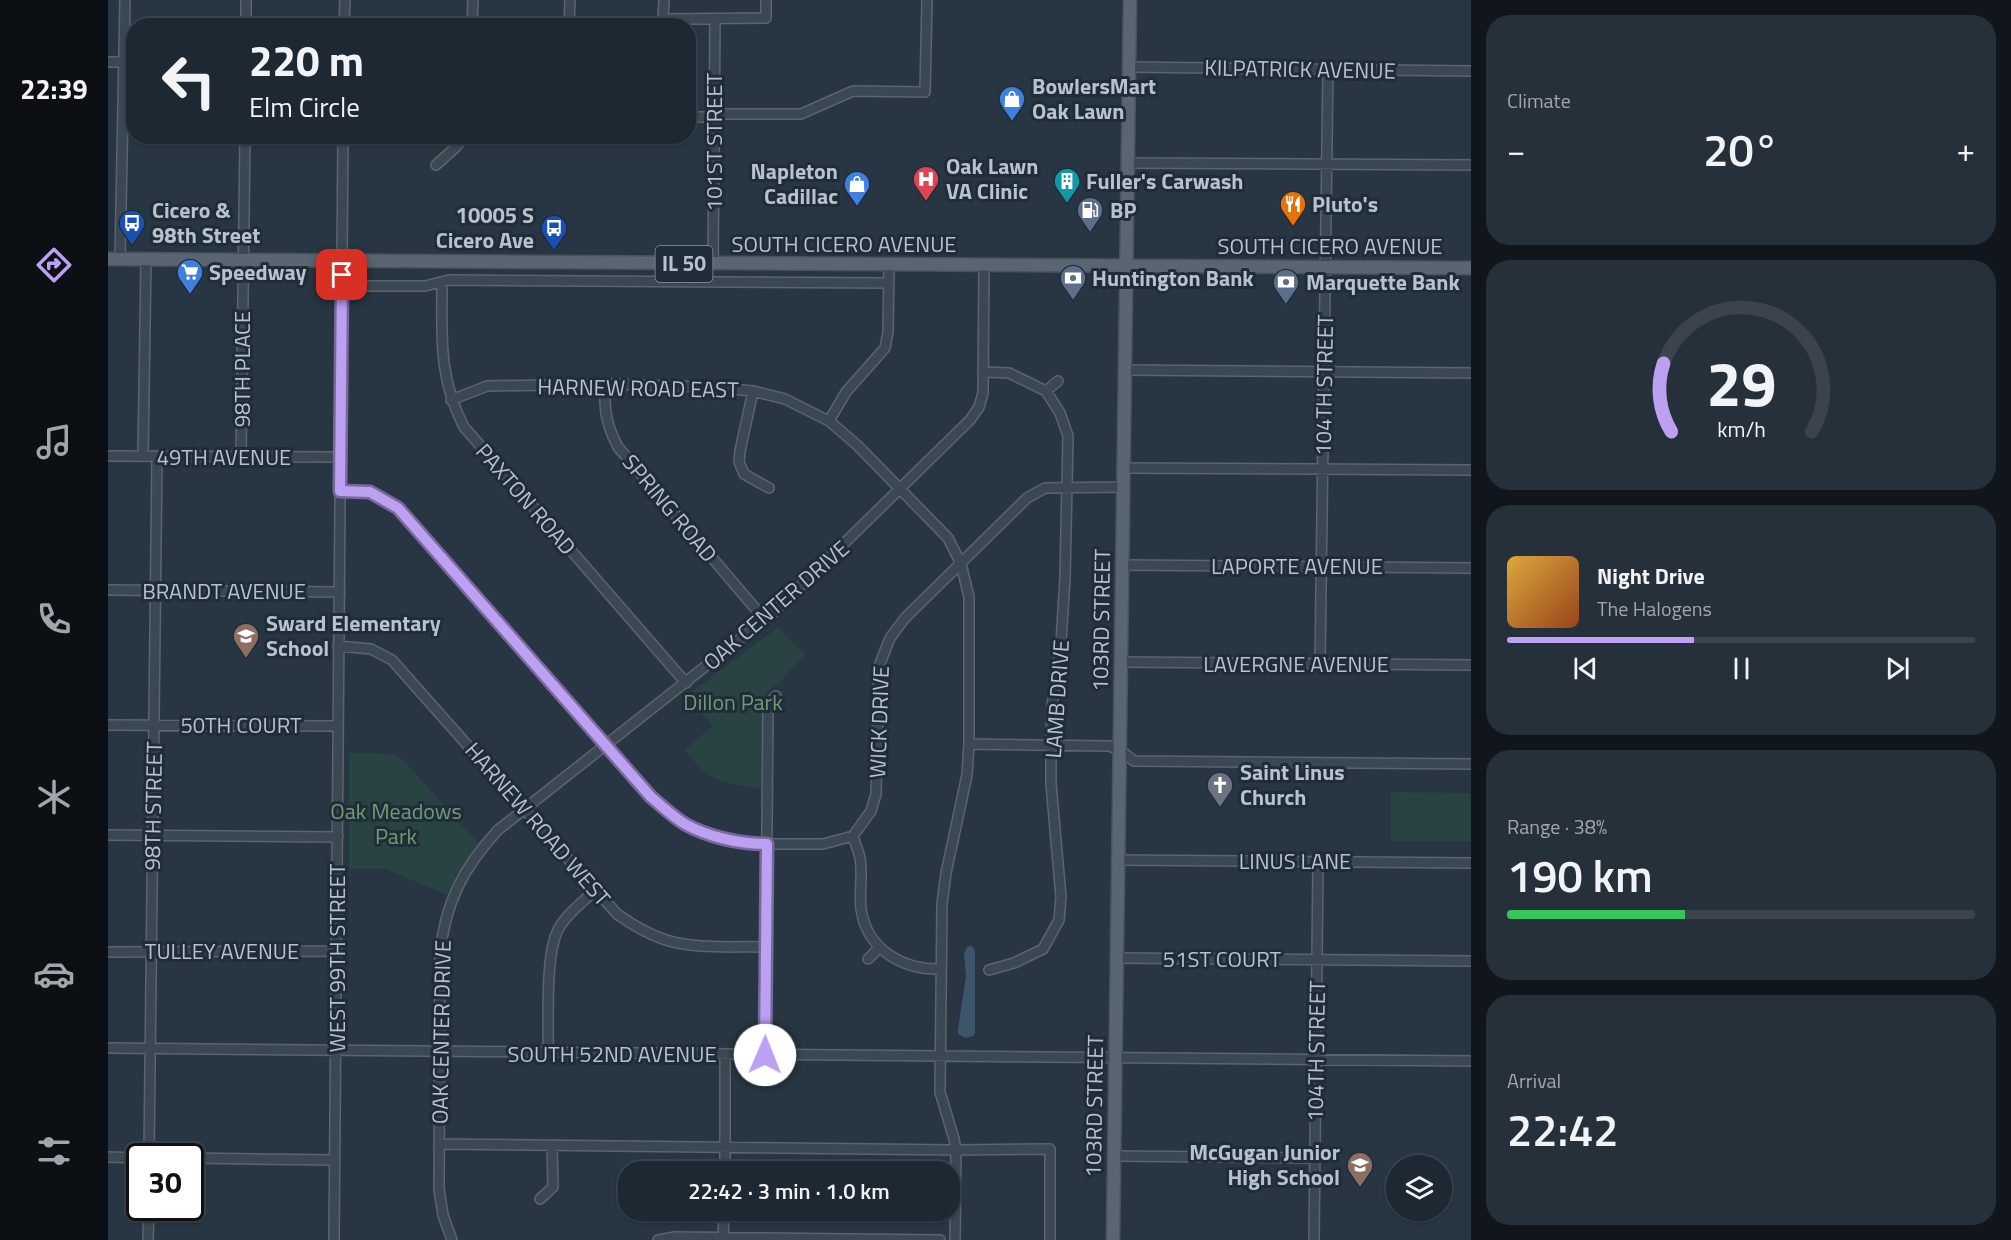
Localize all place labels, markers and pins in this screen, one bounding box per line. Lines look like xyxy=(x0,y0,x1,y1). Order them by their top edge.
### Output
place label: BowlersMart Oak Lawn xyxy=(1032,69,1156,128)
shop icon: BowlersMart Oak Lawn xyxy=(997,84,1027,122)
place label: Oak Lawn VA Clinic xyxy=(946,149,1038,208)
place label: Napleton Cadillac xyxy=(751,154,838,213)
hospital icon: Oak Lawn VA Clinic xyxy=(911,164,941,202)
place label: Fuller's Carwash xyxy=(1086,164,1243,198)
building icon: Fuller's Carwash xyxy=(1052,166,1082,204)
shop icon: Napleton Cadillac xyxy=(842,169,872,207)
place label: Pluto's xyxy=(1312,187,1378,221)
restaurant icon: Pluto's xyxy=(1278,189,1308,227)
place label: Cicero & 98th Street xyxy=(152,193,260,252)
place label: BP xyxy=(1110,193,1136,227)
fuel station icon: BP xyxy=(1075,195,1105,233)
place label: 10005 S Cicero Ave xyxy=(436,198,534,257)
bus stop icon: Cicero & 98th Street xyxy=(117,208,147,246)
bus stop icon: 10005 S Cicero Ave xyxy=(539,213,569,251)
pin xyxy=(316,249,367,300)
place label: Speedway xyxy=(209,255,307,289)
supermarket icon: Speedway xyxy=(175,257,205,295)
place label: Huntington Bank xyxy=(1092,261,1254,295)
bank icon: Huntington Bank xyxy=(1058,263,1088,301)
place label: Marquette Bank xyxy=(1306,265,1461,299)
bank icon: Marquette Bank xyxy=(1271,267,1301,305)
place label: Sward Elementary School xyxy=(266,606,441,665)
school or university icon: Sward Elementary School xyxy=(231,621,261,659)
place label: Saint Linus Church xyxy=(1240,755,1345,814)
church icon: Saint Linus Church xyxy=(1205,770,1235,808)
place label: McGugan Junior High School xyxy=(1189,1135,1340,1194)
school or university icon: McGugan Junior High School xyxy=(1345,1150,1375,1188)

